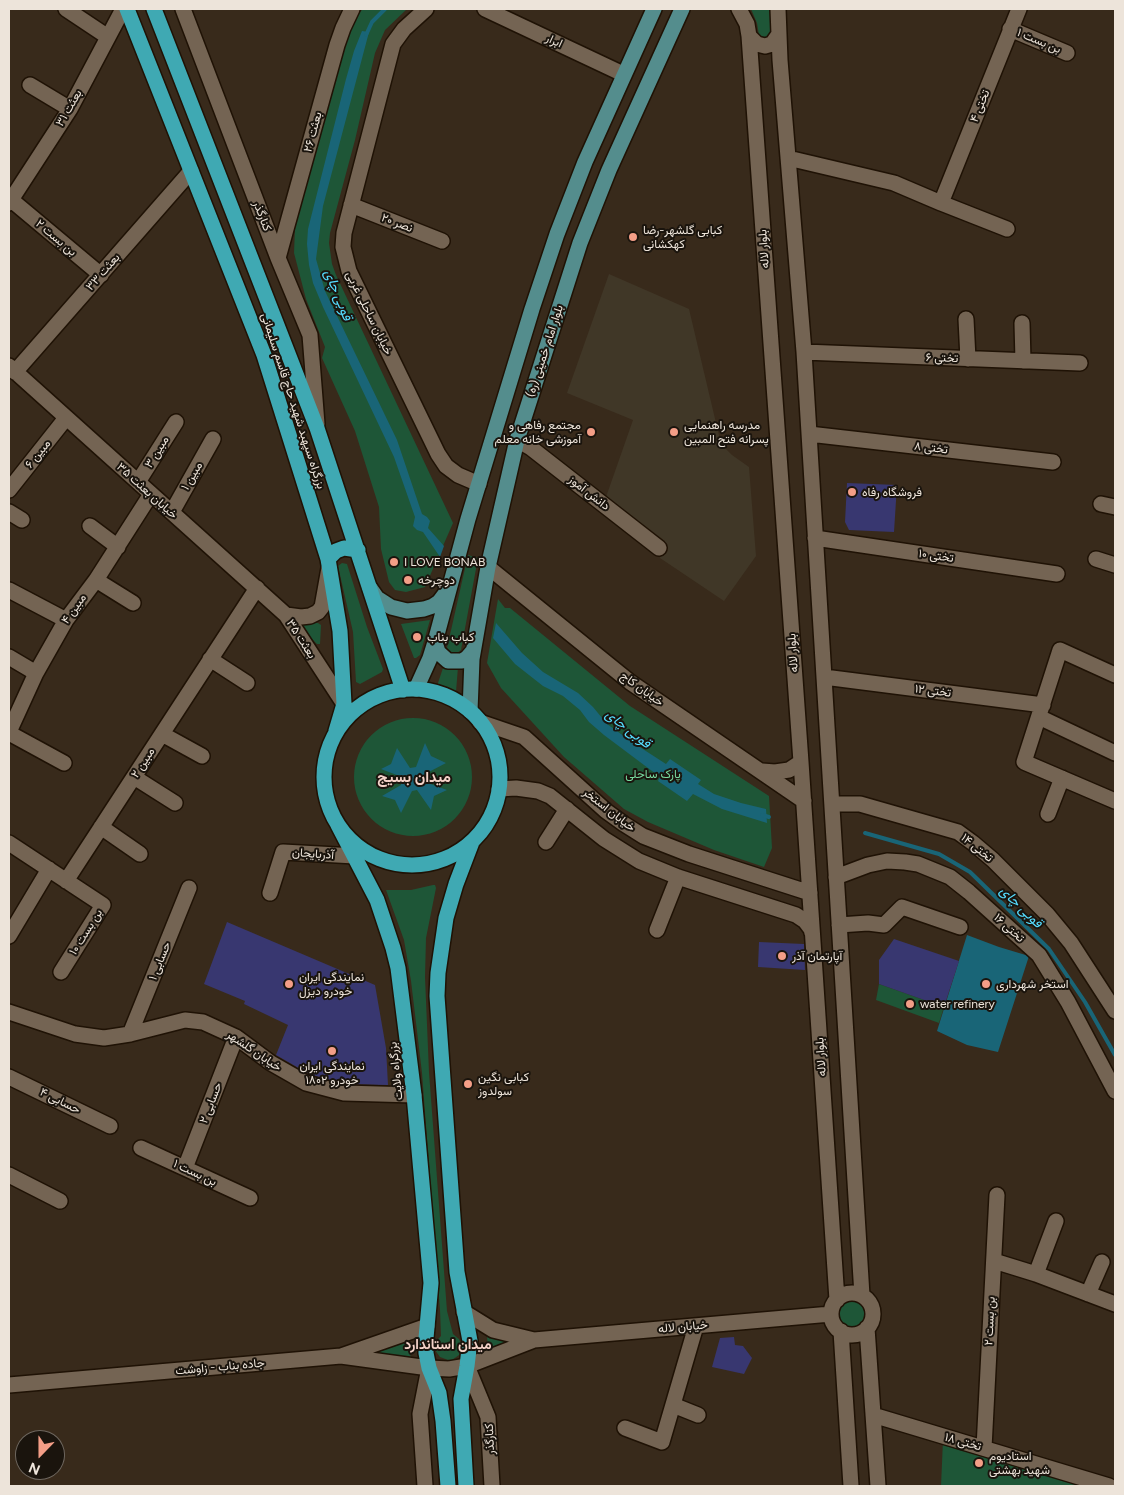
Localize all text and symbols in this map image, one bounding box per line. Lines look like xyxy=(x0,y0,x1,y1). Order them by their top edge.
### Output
street label: بن بست ۱ xyxy=(1015,25,1063,57)
street label: ابرار xyxy=(543,31,565,51)
street label: بعثت ۳۱ xyxy=(53,87,85,129)
street label: تختی ۴ xyxy=(967,88,993,124)
street label: بعثت ۲۶ xyxy=(301,110,325,154)
street label: کنارگذر xyxy=(250,199,274,233)
street label: نصر ۲۰ xyxy=(379,210,415,236)
street label: بن بست ۲ xyxy=(33,217,79,259)
place label: کبابی گلشهر-رضا کهکشانی xyxy=(643,223,722,251)
street label: بلوار لاله xyxy=(755,229,773,269)
marker: کبابی گلشهر-رضا کهکشانی xyxy=(627,231,639,243)
street label: بعثت ۳۳ xyxy=(83,250,123,294)
water label: قوبی چای xyxy=(320,267,356,323)
street label: خیابان ساحلی غربی xyxy=(342,269,396,357)
street label: بلوار امام خمینی (ره) xyxy=(523,303,567,399)
street label: بزرگراه سپهبد شهید حاج قاسم سلیمانی xyxy=(258,311,328,491)
street label: تختی ۶ xyxy=(925,350,959,366)
place label: مجتمع رفاهی و آموزشی خانه معلم xyxy=(495,418,581,446)
place label: مدرسه راهنمایی پسرانه فتح المبین xyxy=(684,418,769,446)
marker: مجتمع رفاهی و آموزشی خانه معلم xyxy=(585,426,597,438)
marker: مدرسه راهنمایی پسرانه فتح المبین xyxy=(668,426,680,438)
street label: مبین ۳ xyxy=(142,433,172,471)
street label: مبین ۶ xyxy=(22,437,54,471)
street label: تختی ۸ xyxy=(913,439,949,457)
street label: مبین ۱ xyxy=(178,459,206,493)
street label: خیابان بعثت ۳۵ xyxy=(114,460,180,522)
street label: دانش آموز xyxy=(566,472,612,514)
place label: فروشگاه رفاه xyxy=(862,485,922,499)
marker: فروشگاه رفاه xyxy=(846,486,858,498)
street label: تختی ۱۰ xyxy=(917,546,955,566)
place label: I LOVE BONAB xyxy=(404,555,485,569)
marker: I LOVE BONAB xyxy=(388,556,400,568)
place label: دوچرخه xyxy=(418,573,455,587)
marker: دوچرخه xyxy=(402,574,414,586)
street label: مبین ۴ xyxy=(58,591,90,627)
street label: بعثت ۳۵ xyxy=(283,617,319,661)
place label: کباب بناب xyxy=(427,630,474,644)
marker: کباب بناب xyxy=(411,631,423,643)
street label: بلوار لاله xyxy=(784,633,802,673)
street label: خیابان کاج xyxy=(618,669,666,709)
street label: تختی ۱۲ xyxy=(914,682,952,700)
water label: قوبی چای xyxy=(602,706,654,752)
street label: مبین ۲ xyxy=(128,745,158,781)
park label: پارک ساحلی xyxy=(625,767,681,781)
district label: میدان بسیج xyxy=(377,769,451,787)
street label: خیابان استخر xyxy=(580,785,638,835)
street label: تختی ۱۴ xyxy=(958,831,996,865)
street label: آذربایجان xyxy=(291,845,335,863)
water label: قوبی چای xyxy=(996,882,1046,932)
street label: بن بست ۱۰ xyxy=(66,906,106,958)
street label: تختی ۱۶ xyxy=(991,911,1027,945)
street label: حسابی ۱ xyxy=(146,940,174,982)
place label: آپارتمان آذر xyxy=(792,949,842,963)
marker: آپارتمان آذر xyxy=(776,950,788,962)
place label: نمایندگی ایران خودرو دیزل xyxy=(299,970,364,998)
place label: استخر شهرداری xyxy=(996,977,1069,991)
marker: نمایندگی ایران خودرو دیزل xyxy=(283,978,295,990)
marker: استخر شهرداری xyxy=(980,978,992,990)
place label: water refinery xyxy=(920,997,995,1011)
marker: water refinery xyxy=(904,998,916,1010)
street label: خیابان گلشهر xyxy=(224,1027,284,1075)
street label: بلوار لاله xyxy=(812,1037,830,1077)
street label: بزرگراه ولایت xyxy=(386,1041,406,1101)
marker: نمایندگی ایران خودرو ۱۸۰۲ xyxy=(326,1045,338,1057)
place label: نمایندگی ایران خودرو ۱۸۰۲ xyxy=(299,1059,365,1087)
place label: کبابی نگین سولدوز xyxy=(478,1070,529,1098)
marker: کبابی نگین سولدوز xyxy=(462,1078,474,1090)
street label: حسابی ۲ xyxy=(197,1080,225,1126)
street label: حسابی ۴ xyxy=(37,1085,83,1117)
street label: بن بست ۱ xyxy=(171,1157,219,1189)
street label: بن بست ۲ xyxy=(982,1296,998,1346)
street label: خیابان لاله xyxy=(658,1318,708,1336)
district label: میدان استاندارد xyxy=(404,1337,492,1353)
street label: جاده بناب - زاوشت xyxy=(175,1356,265,1378)
street label: کنارگذر xyxy=(482,1423,498,1455)
north arrow xyxy=(15,1430,65,1480)
street label: تختی ۱۸ xyxy=(943,1430,983,1454)
place label: استادیوم شهید بهشتی xyxy=(989,1449,1050,1477)
marker: استادیوم شهید بهشتی xyxy=(973,1457,985,1469)
text: N xyxy=(26,1459,43,1478)

